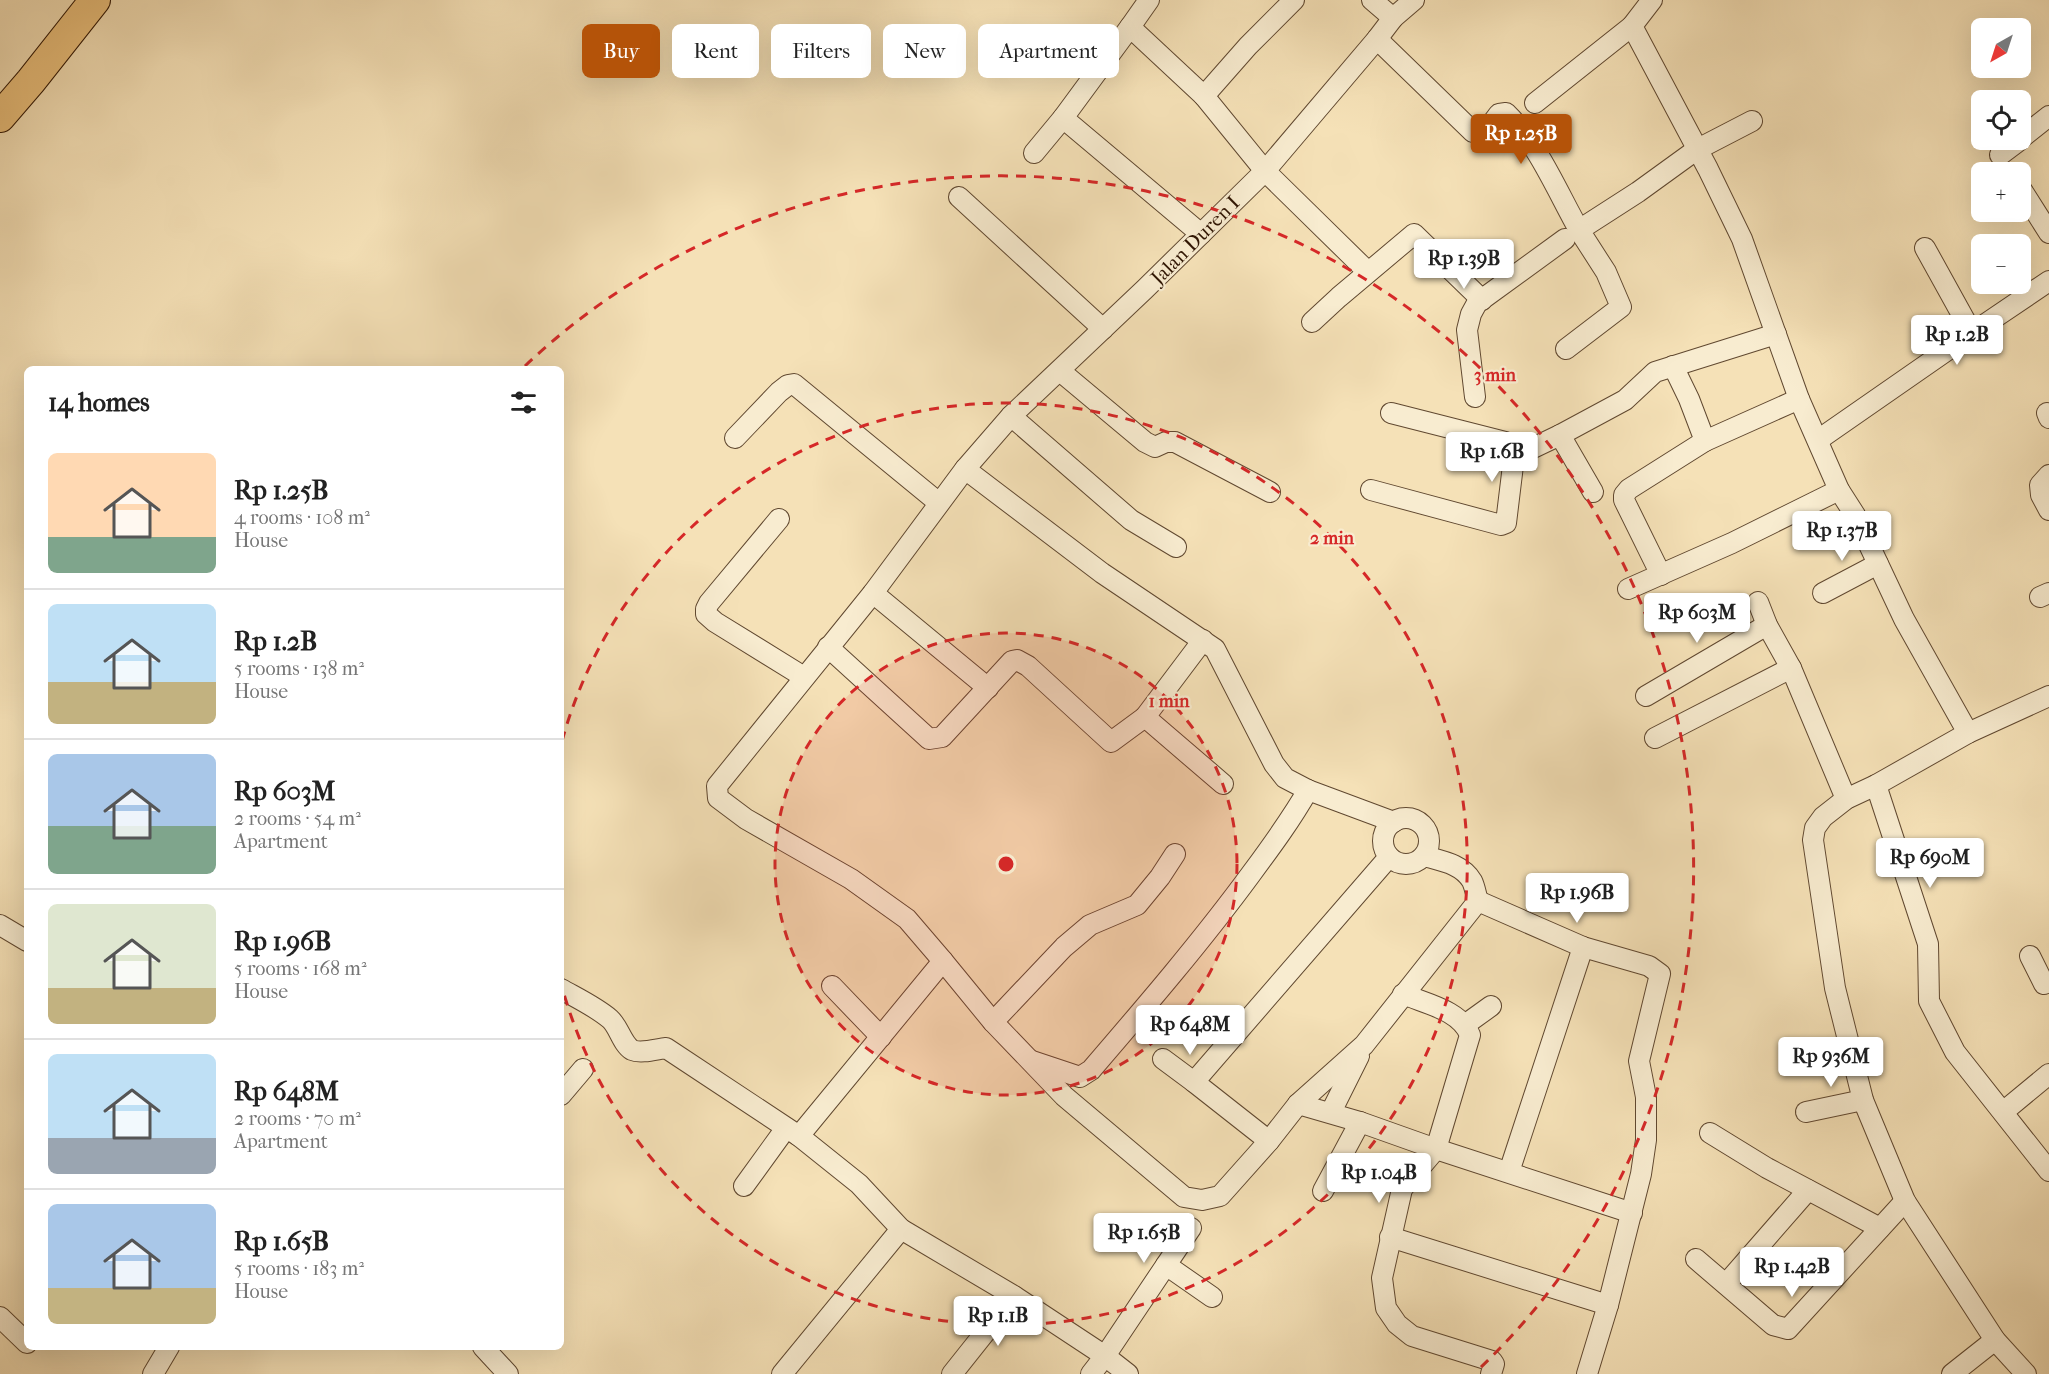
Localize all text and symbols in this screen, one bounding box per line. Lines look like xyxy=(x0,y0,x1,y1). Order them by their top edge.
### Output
north arrow xyxy=(1971,18,2031,78)
map controls xyxy=(1971,18,2031,294)
chip: Buy xyxy=(582,24,660,78)
chip: Rent xyxy=(672,24,759,78)
chip: Filters xyxy=(771,24,871,78)
chip: New xyxy=(883,24,966,78)
chip: Apartment xyxy=(978,24,1119,78)
button: locate xyxy=(1971,90,2031,150)
pin: Rp 1.25B xyxy=(1459,114,1583,165)
text: Rp 1.25B xyxy=(1485,122,1557,145)
button: + xyxy=(1971,162,2031,222)
street label: Jalan Duren I xyxy=(1145,191,1244,291)
button: − xyxy=(1971,234,2031,294)
pin: Rp 1.39B xyxy=(1402,239,1526,290)
text: Rp 1.39B xyxy=(1428,247,1500,270)
pin: Rp 1.2B xyxy=(1902,315,2012,366)
text: Rp 1.2B xyxy=(1925,323,1989,346)
text: 3 min xyxy=(1474,365,1517,386)
icon: filters xyxy=(507,386,540,419)
text: 14 homes xyxy=(48,387,150,418)
pin: Rp 1.6B xyxy=(1437,432,1547,483)
text: Rp 1.6B xyxy=(1460,440,1524,463)
text: Rp 1.25B xyxy=(234,475,328,506)
icon: home xyxy=(96,477,168,549)
text: 4 rooms · 108 m² xyxy=(234,506,370,529)
pin: Rp 1.37B xyxy=(1780,511,1904,562)
text: Rp 1.37B xyxy=(1806,519,1878,542)
text: 2 min xyxy=(1310,528,1354,549)
text: House xyxy=(234,529,288,552)
pin: Rp 603M xyxy=(1642,593,1752,644)
text: Rp 603M xyxy=(1658,601,1736,624)
text: Rp 1.2B xyxy=(234,626,317,657)
icon: home xyxy=(96,628,168,700)
text: 5 rooms · 138 m² xyxy=(234,657,364,680)
text: House xyxy=(234,680,288,703)
text: 1 min xyxy=(1148,691,1190,712)
text: Rp 603M xyxy=(234,776,335,807)
icon: home xyxy=(96,778,168,850)
text: 2 rooms · 54 m² xyxy=(234,807,361,830)
text: Apartment xyxy=(234,830,328,853)
pin: Rp 690M xyxy=(1875,838,1985,889)
text: Rp 690M xyxy=(1890,846,1970,869)
centre of rings xyxy=(996,854,1016,874)
pin: Rp 1.96B xyxy=(1515,873,1639,924)
text: Rp 1.96B xyxy=(1540,881,1614,904)
text: Rp 1.96B xyxy=(234,926,331,957)
icon: home xyxy=(96,928,168,1000)
text: 5 rooms · 168 m² xyxy=(234,957,367,980)
text: House xyxy=(234,980,288,1003)
pin: Rp 648M xyxy=(1135,1005,1245,1056)
text: Rp 648M xyxy=(1150,1013,1230,1036)
pin: Rp 936M xyxy=(1776,1037,1886,1088)
text: Rp 936M xyxy=(1792,1045,1870,1068)
text: Rp 648M xyxy=(234,1076,339,1107)
icon: home xyxy=(96,1078,168,1150)
text: 2 rooms · 70 m² xyxy=(234,1107,361,1130)
text: Apartment xyxy=(234,1130,328,1153)
pin: Rp 1.04B xyxy=(1317,1153,1441,1204)
text: Rp 1.04B xyxy=(1341,1161,1417,1184)
pin: Rp 1.65B xyxy=(1082,1213,1206,1264)
text: Rp 1.65B xyxy=(1107,1221,1181,1244)
text: Rp 1.65B xyxy=(234,1226,329,1257)
icon: home xyxy=(96,1228,168,1300)
pin: Rp 1.42B xyxy=(1730,1247,1854,1298)
text: Rp 1.42B xyxy=(1754,1255,1830,1278)
text: 5 rooms · 183 m² xyxy=(234,1257,364,1280)
text: House xyxy=(234,1280,288,1303)
pin: Rp 1.1B xyxy=(943,1296,1053,1347)
text: Rp 1.1B xyxy=(968,1304,1028,1327)

